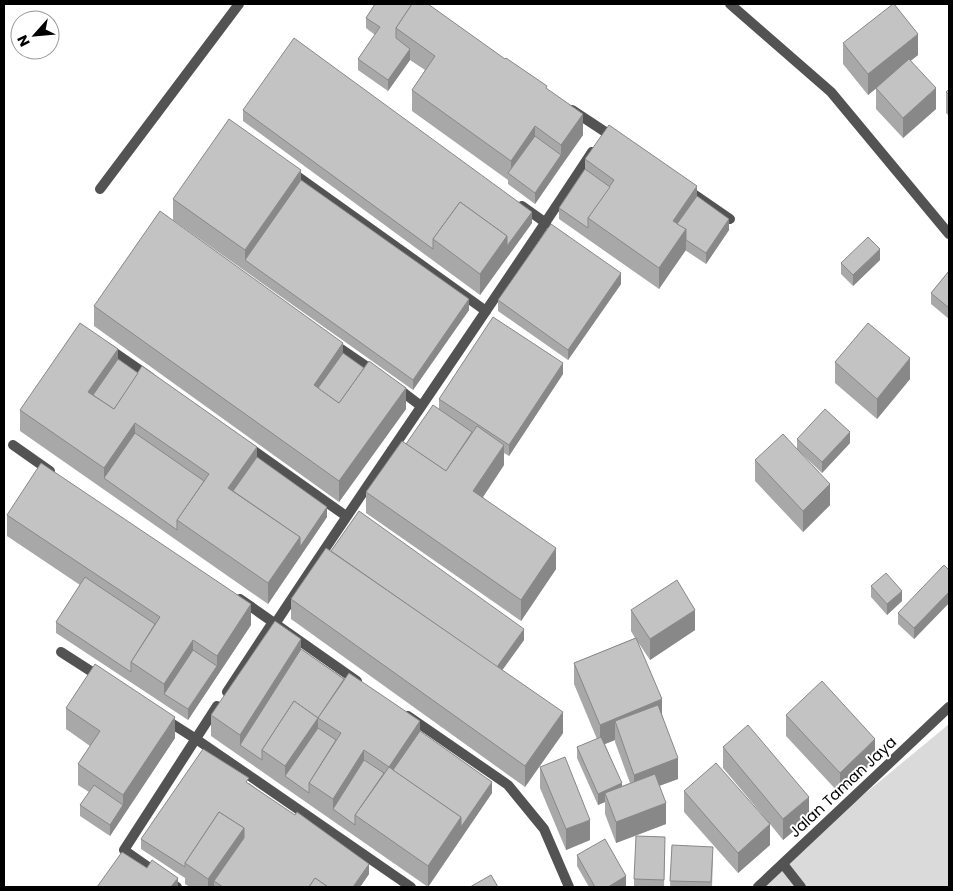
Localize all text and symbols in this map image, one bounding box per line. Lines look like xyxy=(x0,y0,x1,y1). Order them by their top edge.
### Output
north arrow xyxy=(10,10,60,60)
text: N xyxy=(12,32,35,50)
street label: Jalan Taman Jaya xyxy=(784,731,901,842)

